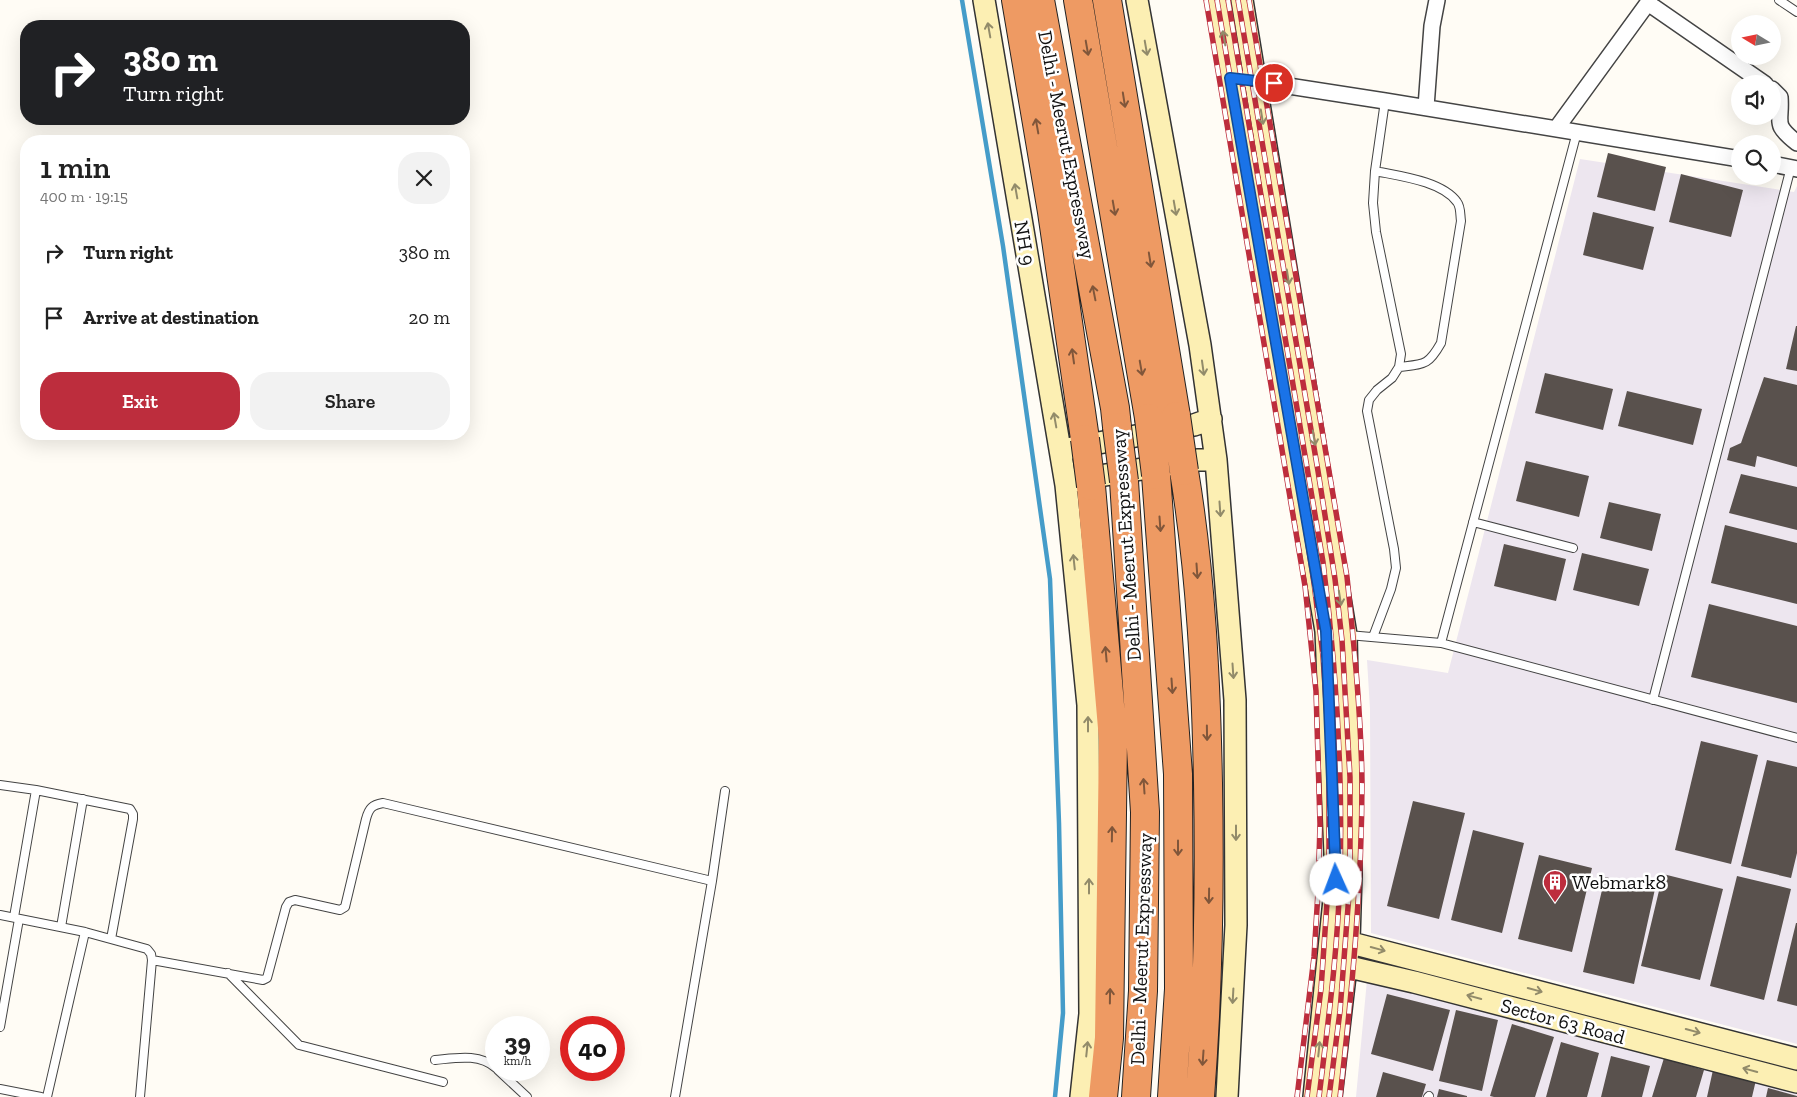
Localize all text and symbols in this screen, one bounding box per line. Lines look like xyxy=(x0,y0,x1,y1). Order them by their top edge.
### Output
north arrow xyxy=(1731,15,1781,65)
map controls xyxy=(1731,15,1781,185)
one-way arrow xyxy=(983,23,993,39)
street label: Delhi - Meerut Expressway xyxy=(1033,29,1101,262)
one-way arrow xyxy=(1218,31,1228,47)
text: 380 m xyxy=(123,38,218,80)
icon: right xyxy=(40,40,105,105)
one-way arrow xyxy=(1082,40,1092,56)
one-way arrow xyxy=(1142,40,1151,56)
pin xyxy=(1253,62,1295,104)
icon: arrive xyxy=(1260,69,1288,97)
button: sound xyxy=(1731,75,1781,125)
text: Turn right xyxy=(123,80,224,107)
one-way arrow xyxy=(1119,92,1129,108)
one-way arrow xyxy=(1257,109,1267,125)
one-way arrow xyxy=(1032,119,1042,135)
button: search xyxy=(1731,135,1781,185)
text: 1 min xyxy=(40,150,110,186)
button: close xyxy=(398,152,450,204)
one-way arrow xyxy=(1011,183,1021,199)
text: 400 m · 19:15 xyxy=(40,187,128,206)
one-way arrow xyxy=(1171,199,1180,215)
one-way arrow xyxy=(1110,200,1120,216)
street label: NH 9 xyxy=(1009,219,1041,267)
icon: right xyxy=(40,239,68,267)
text: Turn right xyxy=(83,241,173,264)
text: 380 m xyxy=(399,241,450,264)
one-way arrow xyxy=(1145,252,1155,268)
one-way arrow xyxy=(1283,269,1293,285)
one-way arrow xyxy=(1089,286,1099,302)
icon: arrive xyxy=(40,304,68,332)
text: Arrive at destination xyxy=(83,306,259,329)
text: 20 m xyxy=(409,306,450,329)
one-way arrow xyxy=(1067,348,1077,364)
one-way arrow xyxy=(1137,360,1147,376)
one-way arrow xyxy=(1199,360,1209,376)
button: Exit xyxy=(40,372,240,430)
button: Share xyxy=(250,372,450,430)
one-way arrow xyxy=(1049,412,1059,428)
street label: Delhi - Meerut Expressway xyxy=(1106,427,1146,662)
one-way arrow xyxy=(1310,429,1320,445)
one-way arrow xyxy=(1216,501,1225,517)
one-way arrow xyxy=(1156,516,1165,532)
one-way arrow xyxy=(1069,554,1079,570)
one-way arrow xyxy=(1192,563,1202,579)
one-way arrow xyxy=(1336,590,1346,606)
one-way arrow xyxy=(1101,646,1111,662)
one-way arrow xyxy=(1228,663,1237,679)
one-way arrow xyxy=(1167,678,1176,694)
one-way arrow xyxy=(1083,716,1093,732)
one-way arrow xyxy=(1202,725,1212,741)
one-way arrow xyxy=(1139,778,1148,794)
one-way arrow xyxy=(1231,825,1241,841)
one-way arrow xyxy=(1107,826,1117,842)
street label: Delhi - Meerut Expressway xyxy=(1125,832,1157,1066)
one-way arrow xyxy=(1174,840,1183,856)
position arrow xyxy=(1309,853,1361,905)
building icon: Webmark8 xyxy=(1542,869,1568,903)
place label: Webmark8 xyxy=(1572,870,1666,894)
one-way arrow xyxy=(1084,878,1094,894)
one-way arrow xyxy=(1204,888,1213,904)
one-way arrow xyxy=(1370,945,1386,954)
one-way arrow xyxy=(1527,986,1543,995)
one-way arrow xyxy=(1105,988,1115,1004)
one-way arrow xyxy=(1228,988,1237,1004)
one-way arrow xyxy=(1467,992,1483,1002)
street label: Sector 63 Road xyxy=(1498,993,1628,1049)
speed limit sign: 40 xyxy=(560,1016,625,1081)
text: 39 xyxy=(504,1027,531,1057)
one-way arrow xyxy=(1684,1027,1700,1037)
one-way arrow xyxy=(1082,1041,1092,1057)
one-way arrow xyxy=(1314,1041,1324,1057)
one-way arrow xyxy=(1198,1050,1207,1066)
text: km/h xyxy=(504,1054,531,1068)
one-way arrow xyxy=(1742,1064,1758,1074)

